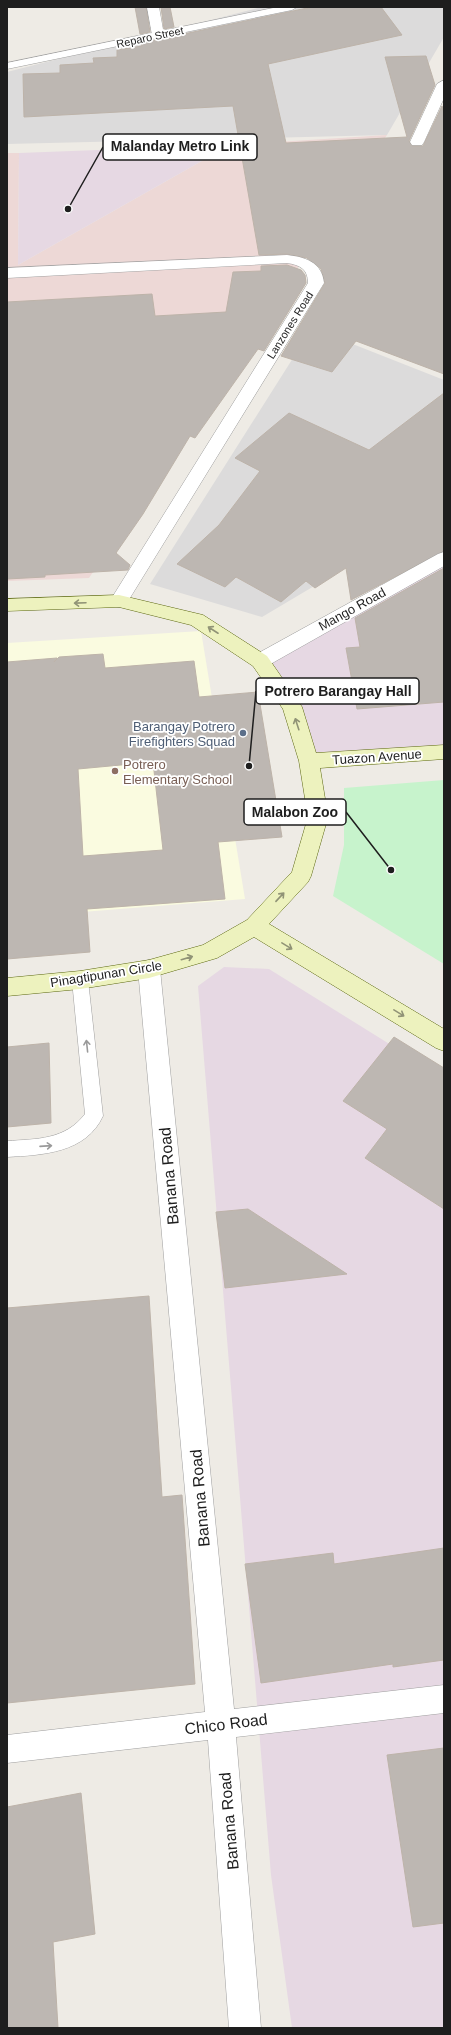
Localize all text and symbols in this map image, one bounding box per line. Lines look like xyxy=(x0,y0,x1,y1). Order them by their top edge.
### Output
street label: Reparo Street xyxy=(115,24,185,50)
callout: Malanday Metro Link xyxy=(103,134,257,160)
text: Malanday Metro Link xyxy=(111,138,249,154)
street label: Lanzones Road xyxy=(264,289,316,361)
street label: Mango Road xyxy=(316,584,388,634)
one-way arrow xyxy=(74,599,87,606)
one-way arrow xyxy=(207,626,218,635)
callout: Potrero Barangay Hall xyxy=(256,678,419,704)
text: Potrero Barangay Hall xyxy=(264,683,412,699)
one-way arrow xyxy=(293,718,301,730)
place label: Barangay Potrero Firefighters Squad xyxy=(129,719,235,749)
marker: Barangay Potrero Firefighters Squad xyxy=(238,728,248,738)
street label: Tuazon Avenue xyxy=(332,746,422,768)
place label: Potrero Elementary School xyxy=(123,757,232,787)
marker: Potrero Elementary School xyxy=(110,766,120,776)
callout: Malabon Zoo xyxy=(244,799,346,825)
text: Malabon Zoo xyxy=(252,804,338,820)
one-way arrow xyxy=(276,892,285,903)
one-way arrow xyxy=(281,943,293,951)
one-way arrow xyxy=(180,954,193,961)
street label: Pinagtipunan Circle xyxy=(49,958,163,990)
one-way arrow xyxy=(393,1010,405,1018)
one-way arrow xyxy=(83,1040,91,1053)
street label: Banana Road xyxy=(156,1127,182,1225)
one-way arrow xyxy=(39,1142,52,1149)
street label: Banana Road xyxy=(187,1449,213,1547)
street label: Chico Road xyxy=(183,1710,269,1738)
street label: Banana Road xyxy=(216,1772,242,1870)

